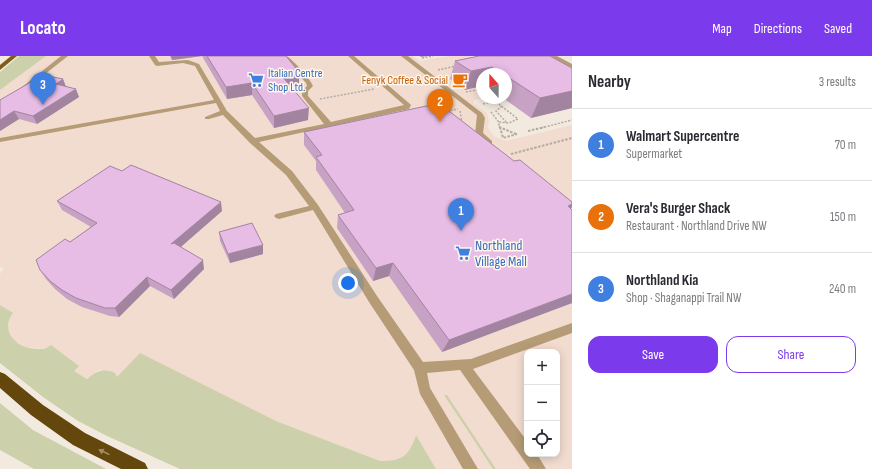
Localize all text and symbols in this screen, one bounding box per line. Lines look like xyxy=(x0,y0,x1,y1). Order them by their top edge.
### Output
text: Locato xyxy=(20,17,66,40)
text: Map xyxy=(712,20,732,37)
text: Directions xyxy=(754,20,802,37)
text: Saved xyxy=(824,20,852,37)
place label: Italian Centre Shop Ltd. xyxy=(268,66,323,95)
north arrow xyxy=(476,68,512,104)
supermarket icon: Italian Centre Shop Ltd. xyxy=(247,71,265,89)
cafe icon: Fenyk Coffee & Social xyxy=(451,71,469,89)
pin: 3 xyxy=(30,72,56,105)
text: Nearby xyxy=(588,72,631,92)
place label: Fenyk Coffee & Social xyxy=(362,73,448,88)
text: 3 results xyxy=(819,74,856,90)
pin: 2 xyxy=(427,89,453,122)
text: Walmart Supercentre xyxy=(626,127,739,146)
text: 1 xyxy=(598,137,604,153)
text: 70 m xyxy=(835,137,856,153)
text: Supermarket xyxy=(626,146,682,162)
pin: 1 xyxy=(448,198,474,231)
text: Vera's Burger Shack xyxy=(626,199,730,218)
text: 2 xyxy=(598,209,604,225)
text: 150 m xyxy=(830,209,856,225)
text: Restaurant · Northland Drive NW xyxy=(626,218,767,234)
place label: Northland Village Mall xyxy=(475,237,527,270)
supermarket icon: Northland Village Mall xyxy=(454,244,472,262)
text: Northland Kia xyxy=(626,271,698,290)
your location xyxy=(338,273,358,293)
text: 3 xyxy=(598,281,604,297)
text: 240 m xyxy=(829,281,856,297)
text: Shop · Shaganappi Trail NW xyxy=(626,290,741,306)
button: Save xyxy=(588,336,718,373)
button: Share xyxy=(726,336,856,373)
map controls xyxy=(524,349,560,457)
button: + xyxy=(524,349,560,385)
button: − xyxy=(524,385,560,421)
button: locate xyxy=(524,421,560,457)
one-way arrow xyxy=(98,449,110,455)

